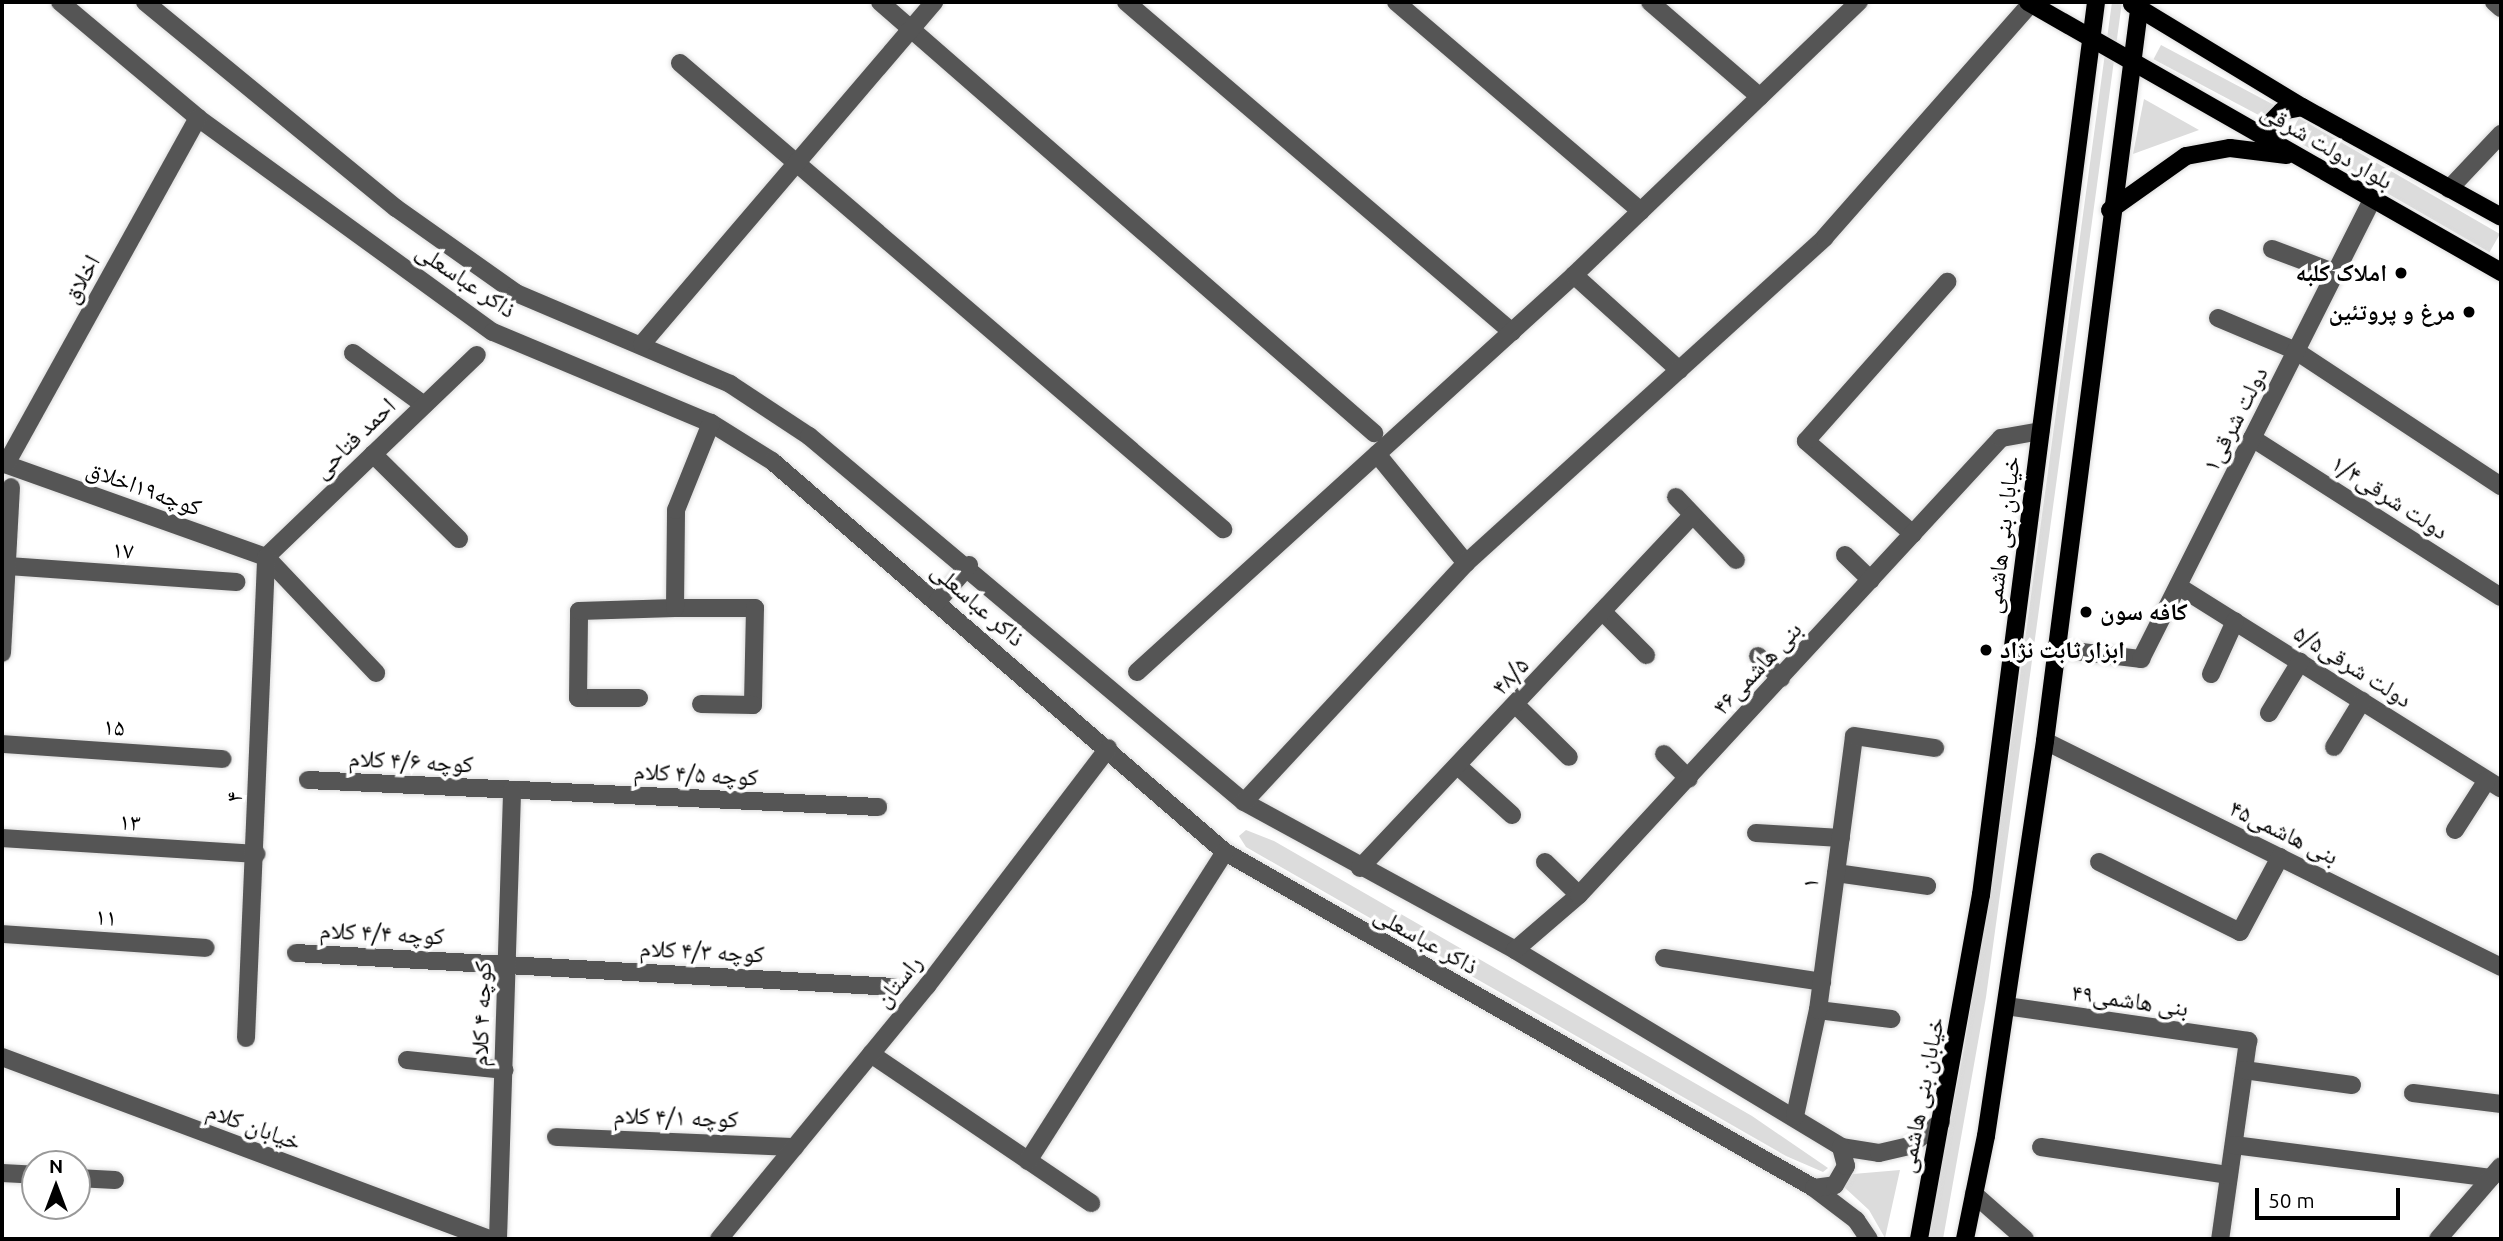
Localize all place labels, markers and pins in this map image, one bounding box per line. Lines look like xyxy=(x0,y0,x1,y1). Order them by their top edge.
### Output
place label: املاک کلبه xyxy=(2296,259,2387,287)
marker: املاک کلبه xyxy=(2393,265,2409,281)
place label: مرغ و پروتئین xyxy=(2328,298,2455,326)
marker: مرغ و پروتئین xyxy=(2461,304,2477,320)
place label: کافه سون xyxy=(2100,598,2188,626)
marker: کافه سون xyxy=(2078,604,2094,620)
place label: ابزار ثابت نژاد xyxy=(2000,636,2125,664)
marker: ابزار ثابت نژاد xyxy=(1978,642,1994,658)

